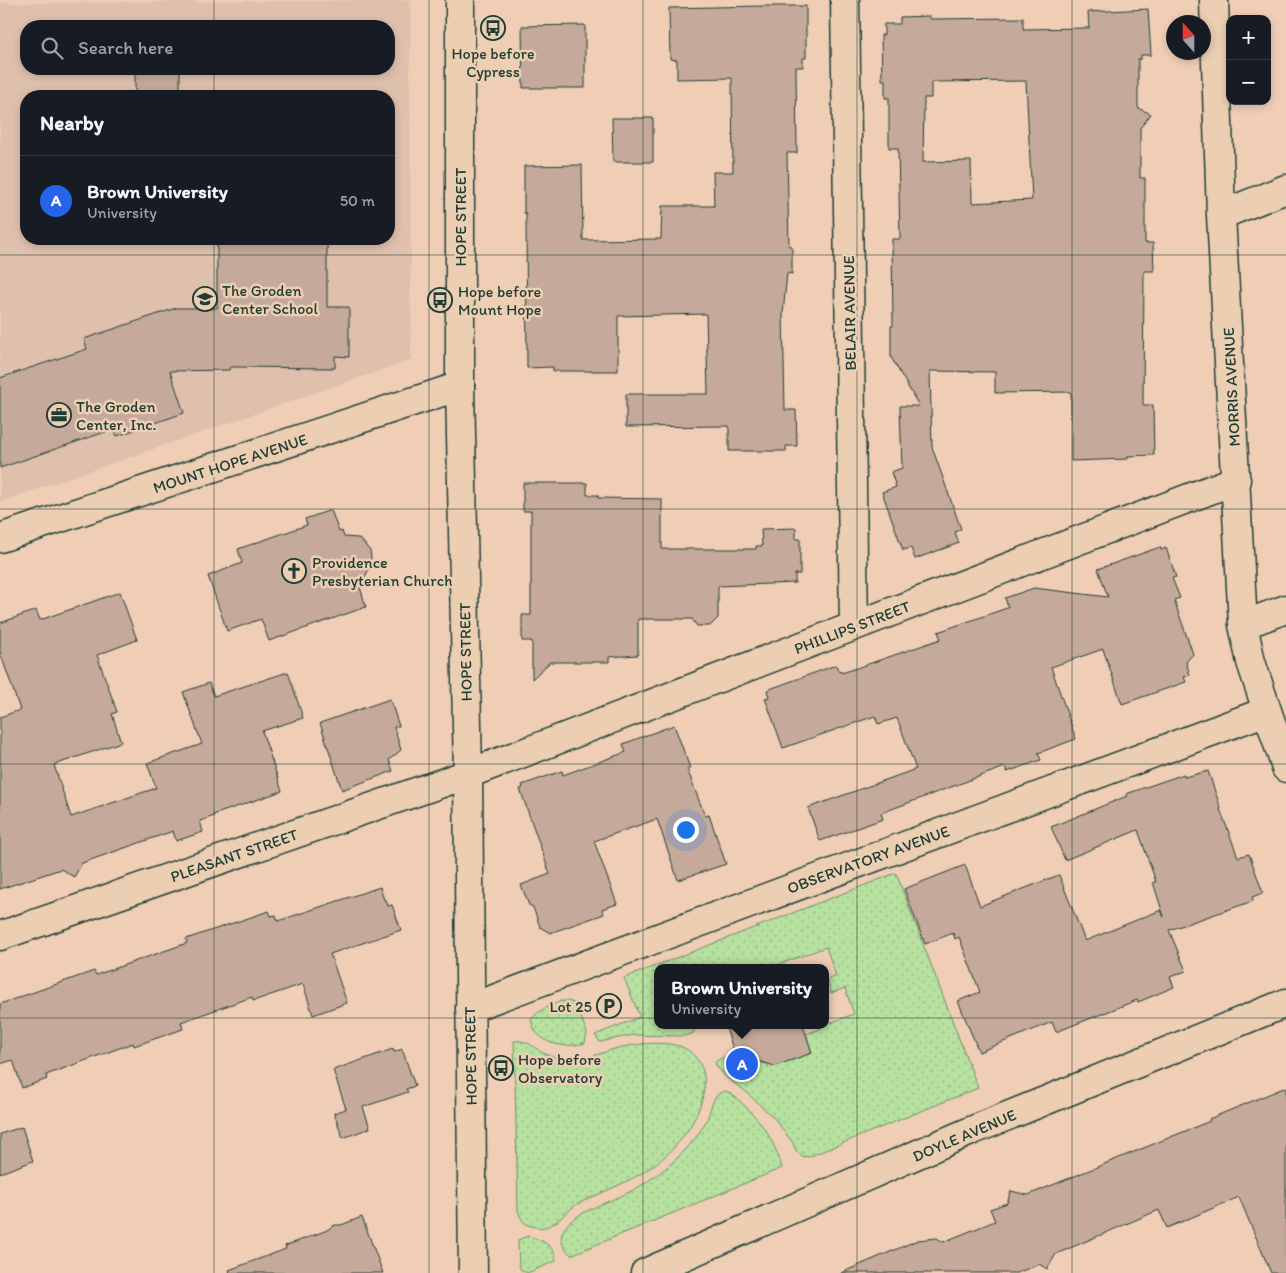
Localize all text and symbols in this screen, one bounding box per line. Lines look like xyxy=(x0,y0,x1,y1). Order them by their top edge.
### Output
bus stop icon: Hope before Cypress xyxy=(480,15,506,41)
north arrow xyxy=(1166,15,1211,60)
map controls xyxy=(1226,15,1271,105)
button: + xyxy=(1226,15,1271,60)
search box xyxy=(20,20,395,75)
icon: search xyxy=(38,34,66,62)
text: Search here xyxy=(78,36,173,59)
place label: Hope before Cypress xyxy=(451,44,535,81)
button: − xyxy=(1226,60,1271,105)
text: Nearby xyxy=(40,110,104,135)
street label: HOPE STREET xyxy=(451,168,470,266)
text: Brown University xyxy=(87,180,228,203)
text: A xyxy=(51,191,61,210)
text: 50 m xyxy=(340,191,375,210)
text: University xyxy=(87,203,157,222)
street label: BELAIR AVENUE xyxy=(839,255,860,371)
place label: The Groden Center School xyxy=(222,281,318,318)
place label: Hope before Mount Hope xyxy=(458,282,541,319)
school or university icon: The Groden Center School xyxy=(192,286,218,312)
bus stop icon: Hope before Mount Hope xyxy=(427,287,453,313)
street label: MORRIS AVENUE xyxy=(1219,327,1244,447)
place label: The Groden Center, Inc. xyxy=(76,397,157,434)
office icon: The Groden Center, Inc. xyxy=(46,402,72,428)
street label: MOUNT HOPE AVENUE xyxy=(151,430,310,497)
place label: Providence Presbyterian Church xyxy=(312,553,452,590)
church icon: Providence Presbyterian Church xyxy=(281,558,307,584)
street label: PHILLIPS STREET xyxy=(791,597,913,658)
street label: HOPE STREET xyxy=(455,602,476,702)
your location xyxy=(673,817,699,843)
street label: OBSERVATORY AVENUE xyxy=(784,821,952,898)
street label: PLEASANT STREET xyxy=(168,825,300,886)
popup xyxy=(654,964,829,1029)
text: Brown University xyxy=(671,976,812,999)
parking icon: Lot 25 xyxy=(596,993,622,1019)
place label: Lot 25 xyxy=(549,997,592,1016)
text: University xyxy=(671,999,741,1018)
street label: HOPE STREET xyxy=(460,1006,481,1106)
pin: A xyxy=(726,1045,758,1083)
place label: Hope before Observatory xyxy=(518,1050,603,1087)
bus stop icon: Hope before Observatory xyxy=(488,1055,514,1081)
street label: DOYLE AVENUE xyxy=(910,1105,1019,1166)

